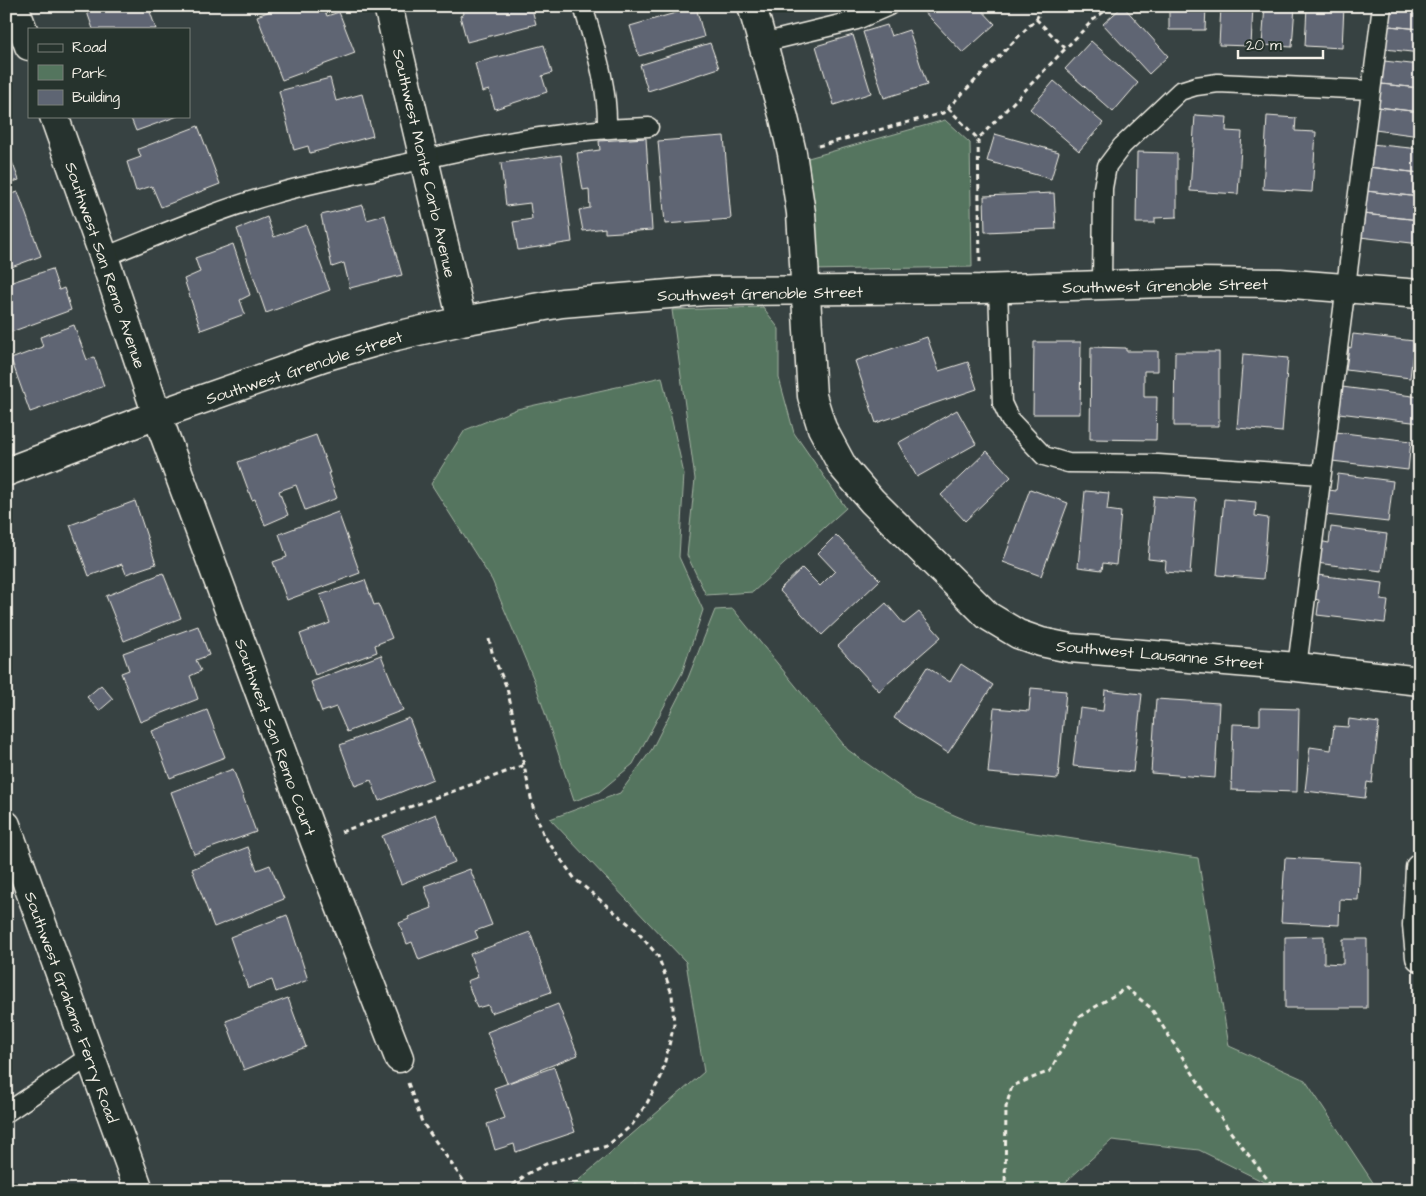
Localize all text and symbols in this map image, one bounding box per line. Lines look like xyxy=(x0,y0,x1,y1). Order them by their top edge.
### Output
legend xyxy=(28,28,190,118)
scale bar xyxy=(1238,28,1324,60)
text: 20 m xyxy=(1246,35,1282,56)
text: Road xyxy=(72,37,107,58)
street label: Southwest Monte Carlo Avenue xyxy=(387,47,461,280)
text: Park xyxy=(72,63,107,84)
text: Building xyxy=(72,87,120,109)
street label: Southwest San Remo Avenue xyxy=(59,159,151,372)
street label: Southwest Grenoble Street xyxy=(1062,273,1269,299)
street label: Southwest Grenoble Street xyxy=(657,281,864,307)
street label: Southwest Grenoble Street xyxy=(203,326,406,410)
street label: Southwest San Remo Court xyxy=(229,635,321,840)
street label: Southwest Lausanne Street xyxy=(1055,635,1265,675)
street label: Southwest Grahams Ferry Road xyxy=(18,889,123,1126)

